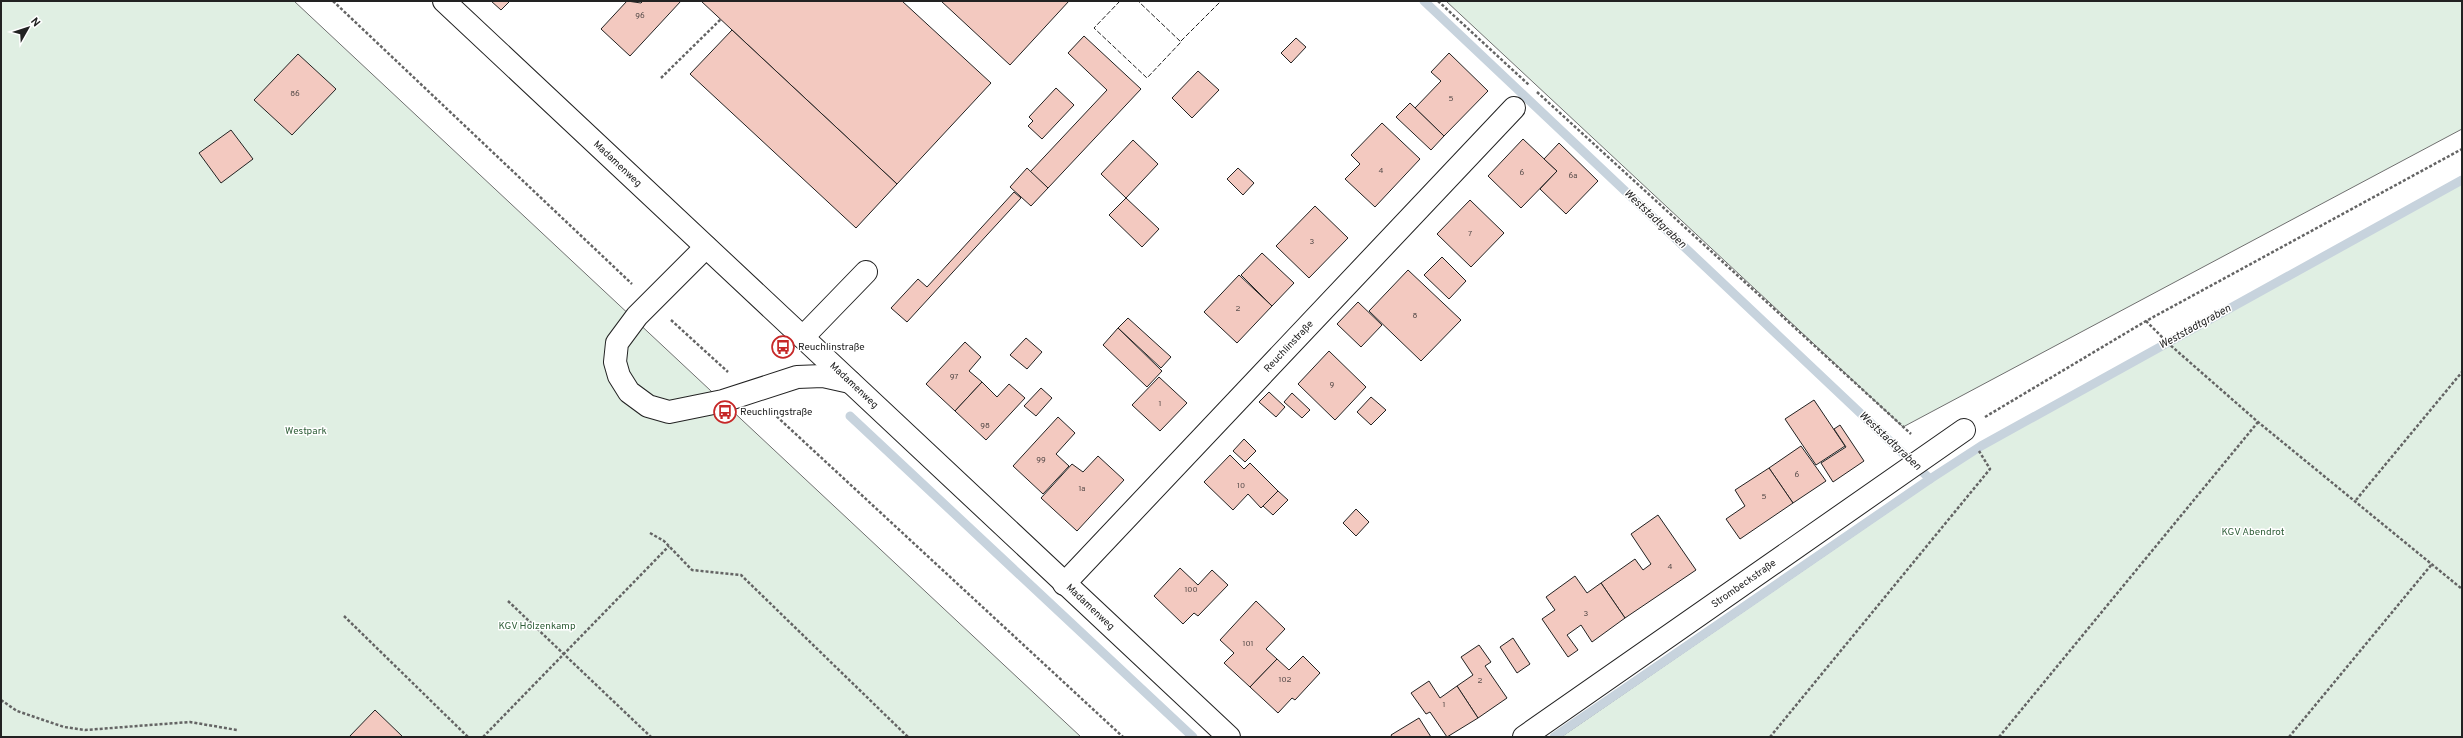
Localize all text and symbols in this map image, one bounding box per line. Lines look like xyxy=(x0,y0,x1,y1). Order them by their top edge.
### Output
north arrow xyxy=(8,8,48,48)
house number: 96 xyxy=(635,11,645,21)
text: N xyxy=(27,15,43,30)
house number: 86 xyxy=(290,89,300,99)
house number: 5 xyxy=(1449,94,1454,104)
street label: Madamenweg xyxy=(591,138,645,190)
house number: 4 xyxy=(1379,166,1384,176)
house number: 6 xyxy=(1520,168,1525,178)
house number: 6a xyxy=(1569,171,1577,181)
water label: Weststadtgraben xyxy=(1621,186,1689,252)
house number: 7 xyxy=(1468,229,1472,239)
house number: 3 xyxy=(1310,237,1315,247)
water label: Weststadtgraben xyxy=(2156,301,2234,353)
house number: 2 xyxy=(1236,304,1241,314)
house number: 8 xyxy=(1413,311,1418,321)
street label: Reuchlinstraße xyxy=(1261,318,1316,375)
bus stop icon: Reuchlinstraße xyxy=(770,334,796,360)
place label: Reuchlinstraße xyxy=(798,341,865,354)
street label: Madamenweg xyxy=(827,359,881,411)
house number: 97 xyxy=(950,372,958,382)
house number: 9 xyxy=(1330,380,1335,390)
bus stop icon: Reuchlingstraße xyxy=(712,399,738,425)
house number: 1 xyxy=(1159,399,1161,409)
place label: Reuchlingstraße xyxy=(740,406,812,419)
water label: Weststadtgraben xyxy=(1856,408,1924,474)
house number: 98 xyxy=(980,421,990,431)
park label: Westpark xyxy=(285,425,327,438)
house number: 99 xyxy=(1036,455,1046,465)
house number: 6 xyxy=(1795,470,1800,480)
house number: 10 xyxy=(1237,481,1245,491)
house number: 1a xyxy=(1079,484,1085,494)
house number: 5 xyxy=(1762,492,1767,502)
park label: KGV Abendrot xyxy=(2221,526,2285,539)
street label: Strombeckstraße xyxy=(1709,556,1779,611)
house number: 4 xyxy=(1668,562,1673,572)
street label: Madamenweg xyxy=(1063,581,1117,633)
house number: 100 xyxy=(1184,585,1198,595)
house number: 3 xyxy=(1584,609,1589,619)
park label: KGV Holzenkamp xyxy=(498,620,576,633)
house number: 101 xyxy=(1242,639,1254,649)
house number: 102 xyxy=(1278,675,1292,685)
house number: 2 xyxy=(1478,676,1483,686)
house number: 1 xyxy=(1443,700,1445,710)

